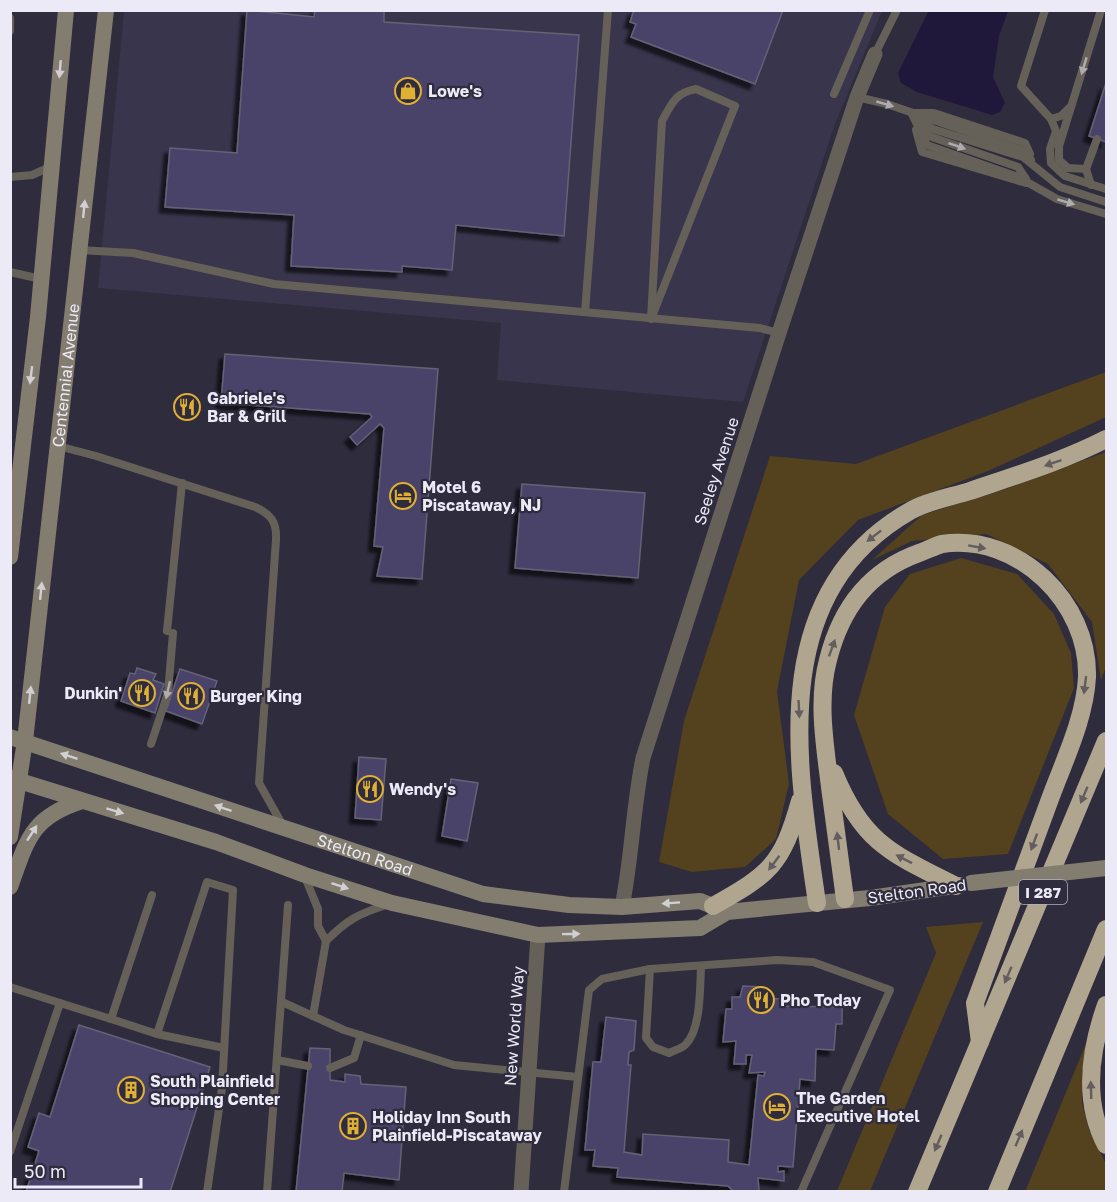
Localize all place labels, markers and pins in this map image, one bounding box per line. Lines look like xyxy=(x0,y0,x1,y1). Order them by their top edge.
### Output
shop icon: Lowe's xyxy=(393,76,423,106)
place label: Lowe's xyxy=(428,81,482,101)
place label: Gabriele's Bar & Grill xyxy=(207,388,287,426)
restaurant icon: Gabriele's Bar & Grill xyxy=(172,392,202,422)
place label: Motel 6 Piscataway, NJ xyxy=(422,477,541,515)
hotel icon: Motel 6 Piscataway, NJ xyxy=(388,481,418,511)
restaurant icon: Dunkin' xyxy=(127,678,157,708)
restaurant icon: Burger King xyxy=(176,681,206,711)
place label: Dunkin' xyxy=(64,683,122,703)
place label: Burger King xyxy=(210,686,302,706)
restaurant icon: Wendy's xyxy=(355,774,385,804)
place label: Wendy's xyxy=(389,779,456,799)
restaurant icon: Pho Today xyxy=(746,985,776,1015)
place label: Pho Today xyxy=(780,990,862,1010)
place label: South Plainfield Shopping Center xyxy=(150,1071,280,1109)
building icon: South Plainfield Shopping Center xyxy=(116,1075,146,1105)
place label: The Garden Executive Hotel xyxy=(796,1088,920,1126)
hotel icon: The Garden Executive Hotel xyxy=(762,1092,792,1122)
place label: Holiday Inn South Plainfield-Piscataway xyxy=(372,1107,542,1145)
building icon: Holiday Inn South Plainfield-Piscataway xyxy=(338,1111,368,1141)

